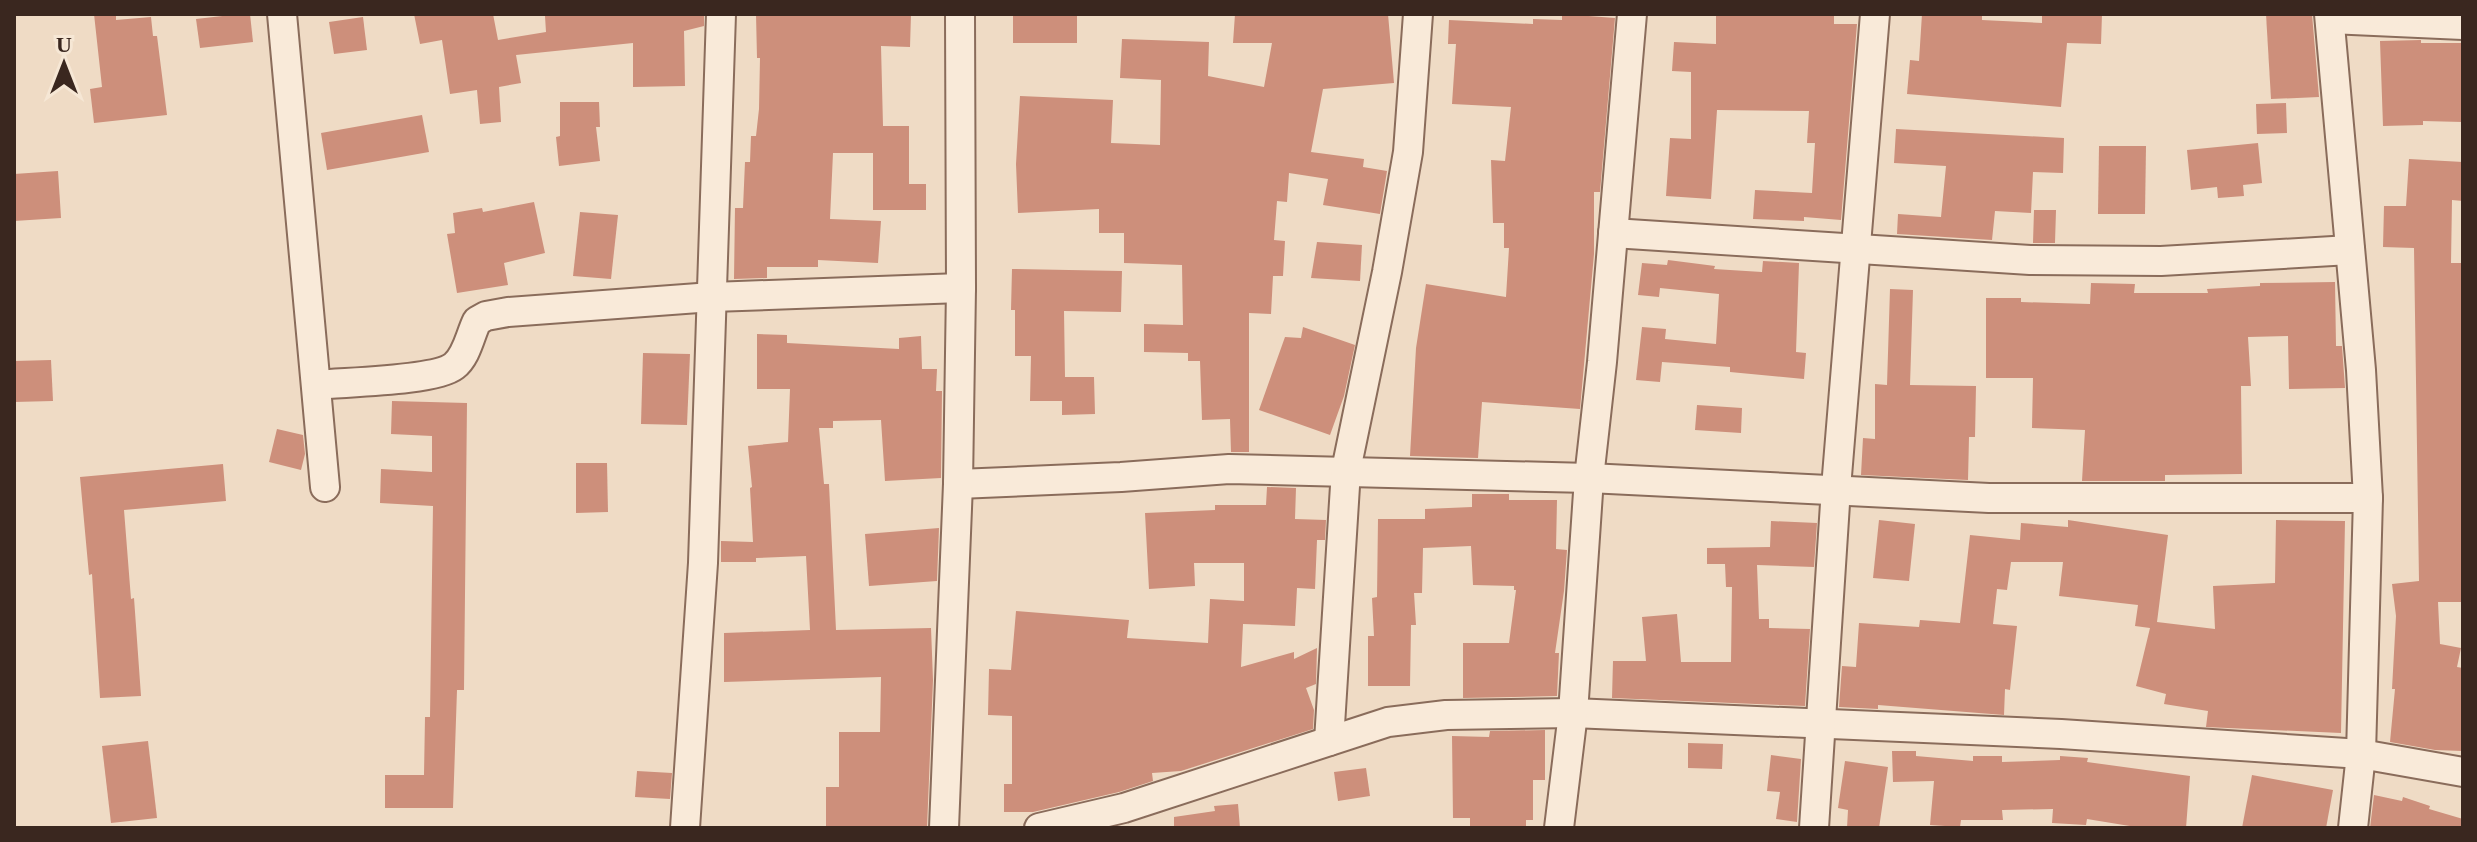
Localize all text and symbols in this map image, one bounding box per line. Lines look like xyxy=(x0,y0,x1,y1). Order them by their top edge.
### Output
north arrow xyxy=(24,24,104,104)
text: U xyxy=(56,32,72,57)

